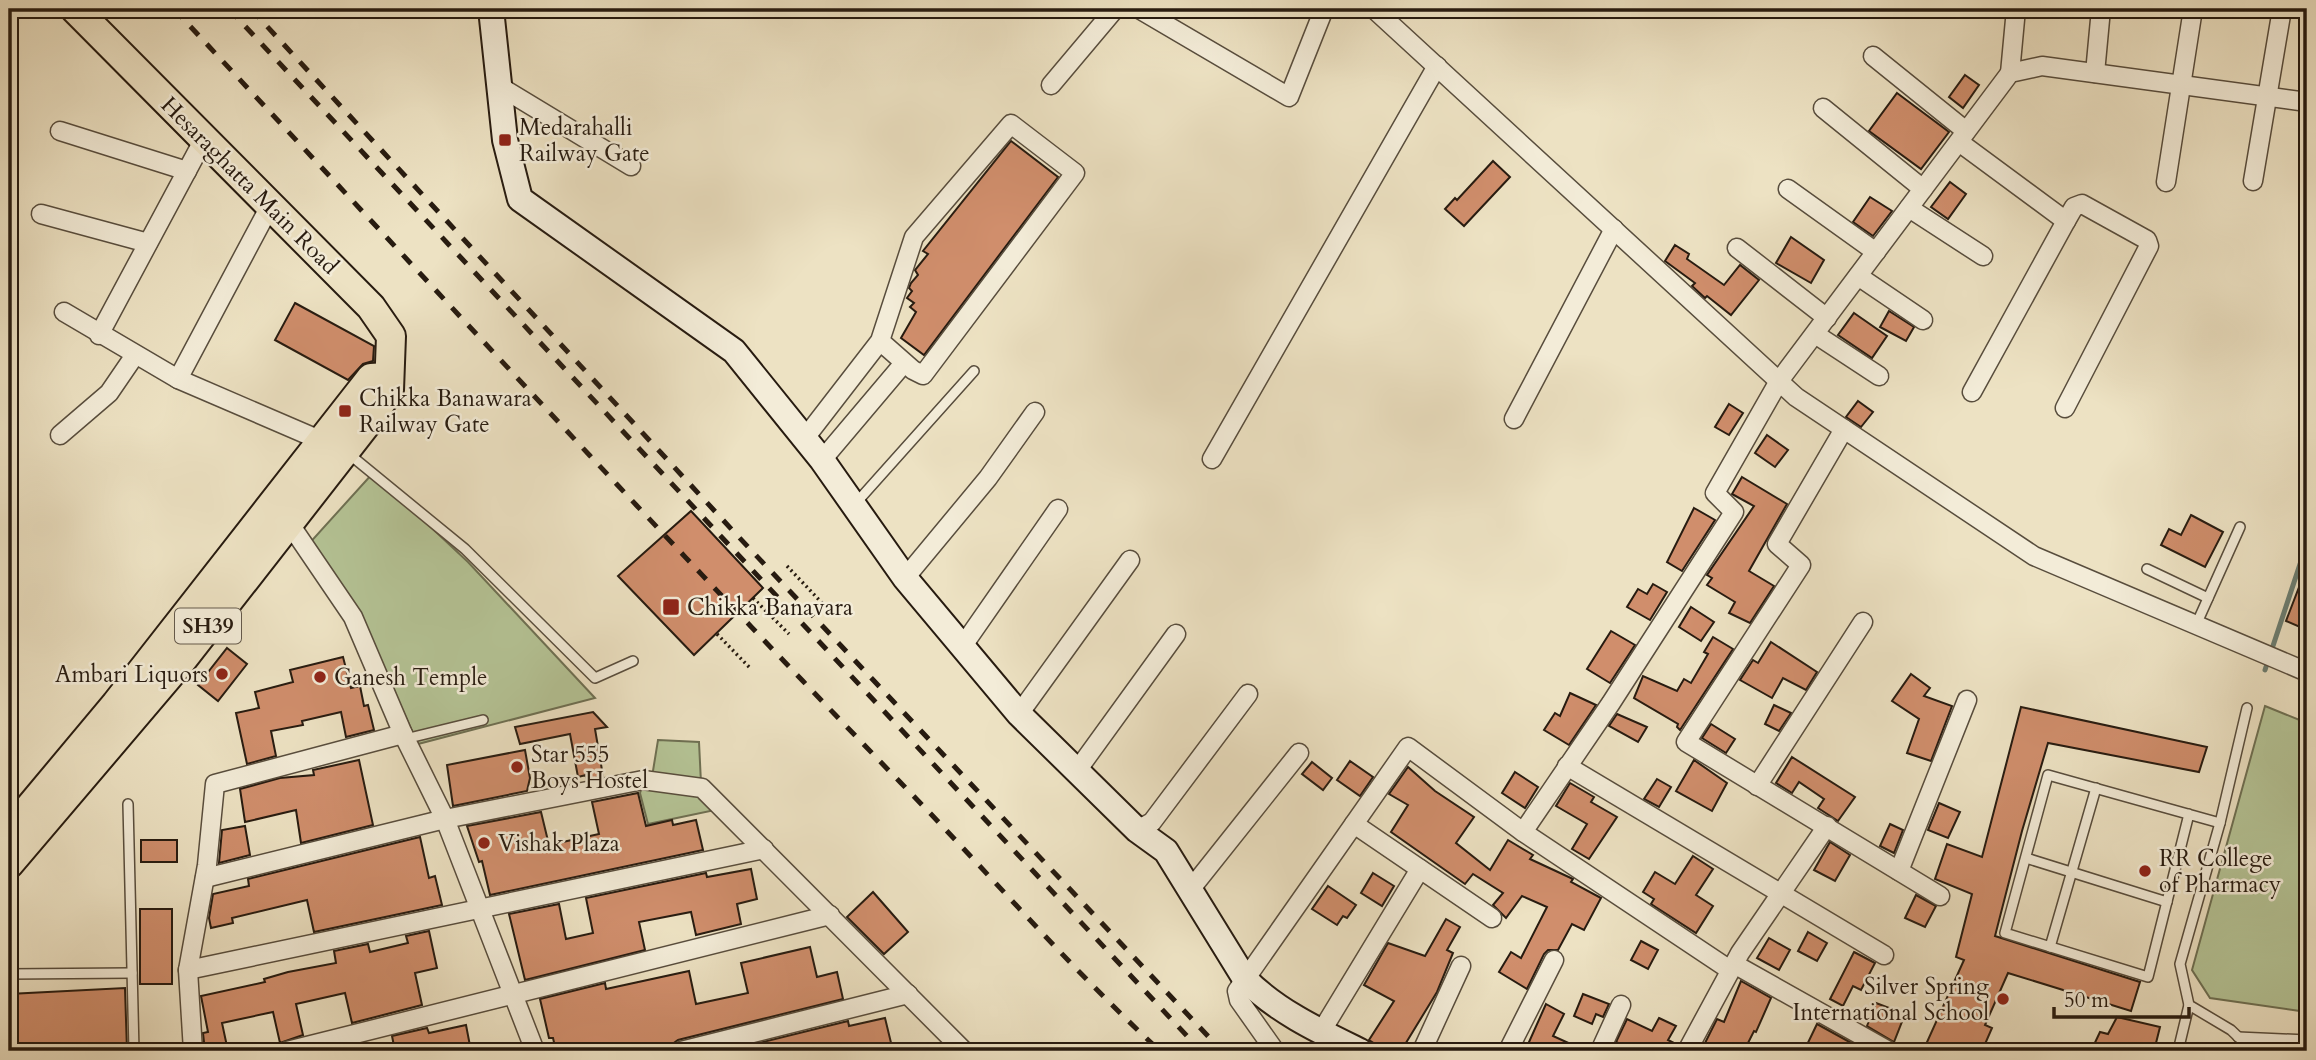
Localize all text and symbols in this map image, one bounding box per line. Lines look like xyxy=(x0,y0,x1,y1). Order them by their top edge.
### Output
street label: Hesaraghatta Main Road xyxy=(154,90,346,282)
place label: Medarahalli Railway Gate xyxy=(519,112,650,169)
marker: Medarahalli Railway Gate xyxy=(497,132,513,148)
place label: Chikka Banawara Railway Gate xyxy=(359,383,532,440)
marker: Chikka Banawara Railway Gate xyxy=(337,403,353,419)
place label: Chikka Banavara xyxy=(687,592,853,623)
marker: Chikka Banavara xyxy=(661,597,681,617)
road number: SH39 xyxy=(175,608,241,644)
place label: Ambari Liquors xyxy=(55,659,208,690)
place label: Ganesh Temple xyxy=(334,662,487,693)
marker: Ambari Liquors xyxy=(214,666,230,682)
marker: Ganesh Temple xyxy=(312,669,328,685)
place label: Star 555 Boys Hostel xyxy=(531,739,648,796)
marker: Star 555 Boys Hostel xyxy=(509,759,525,775)
place label: Vishak Plaza xyxy=(498,828,620,859)
marker: Vishak Plaza xyxy=(476,835,492,851)
place label: RR College of Pharmacy xyxy=(2159,843,2281,900)
marker: RR College of Pharmacy xyxy=(2137,863,2153,879)
place label: Silver Spring International School xyxy=(1792,971,1989,1028)
scale bar xyxy=(2054,976,2188,1020)
text: 50 m xyxy=(2064,986,2109,1015)
marker: Silver Spring International School xyxy=(1995,991,2011,1007)

